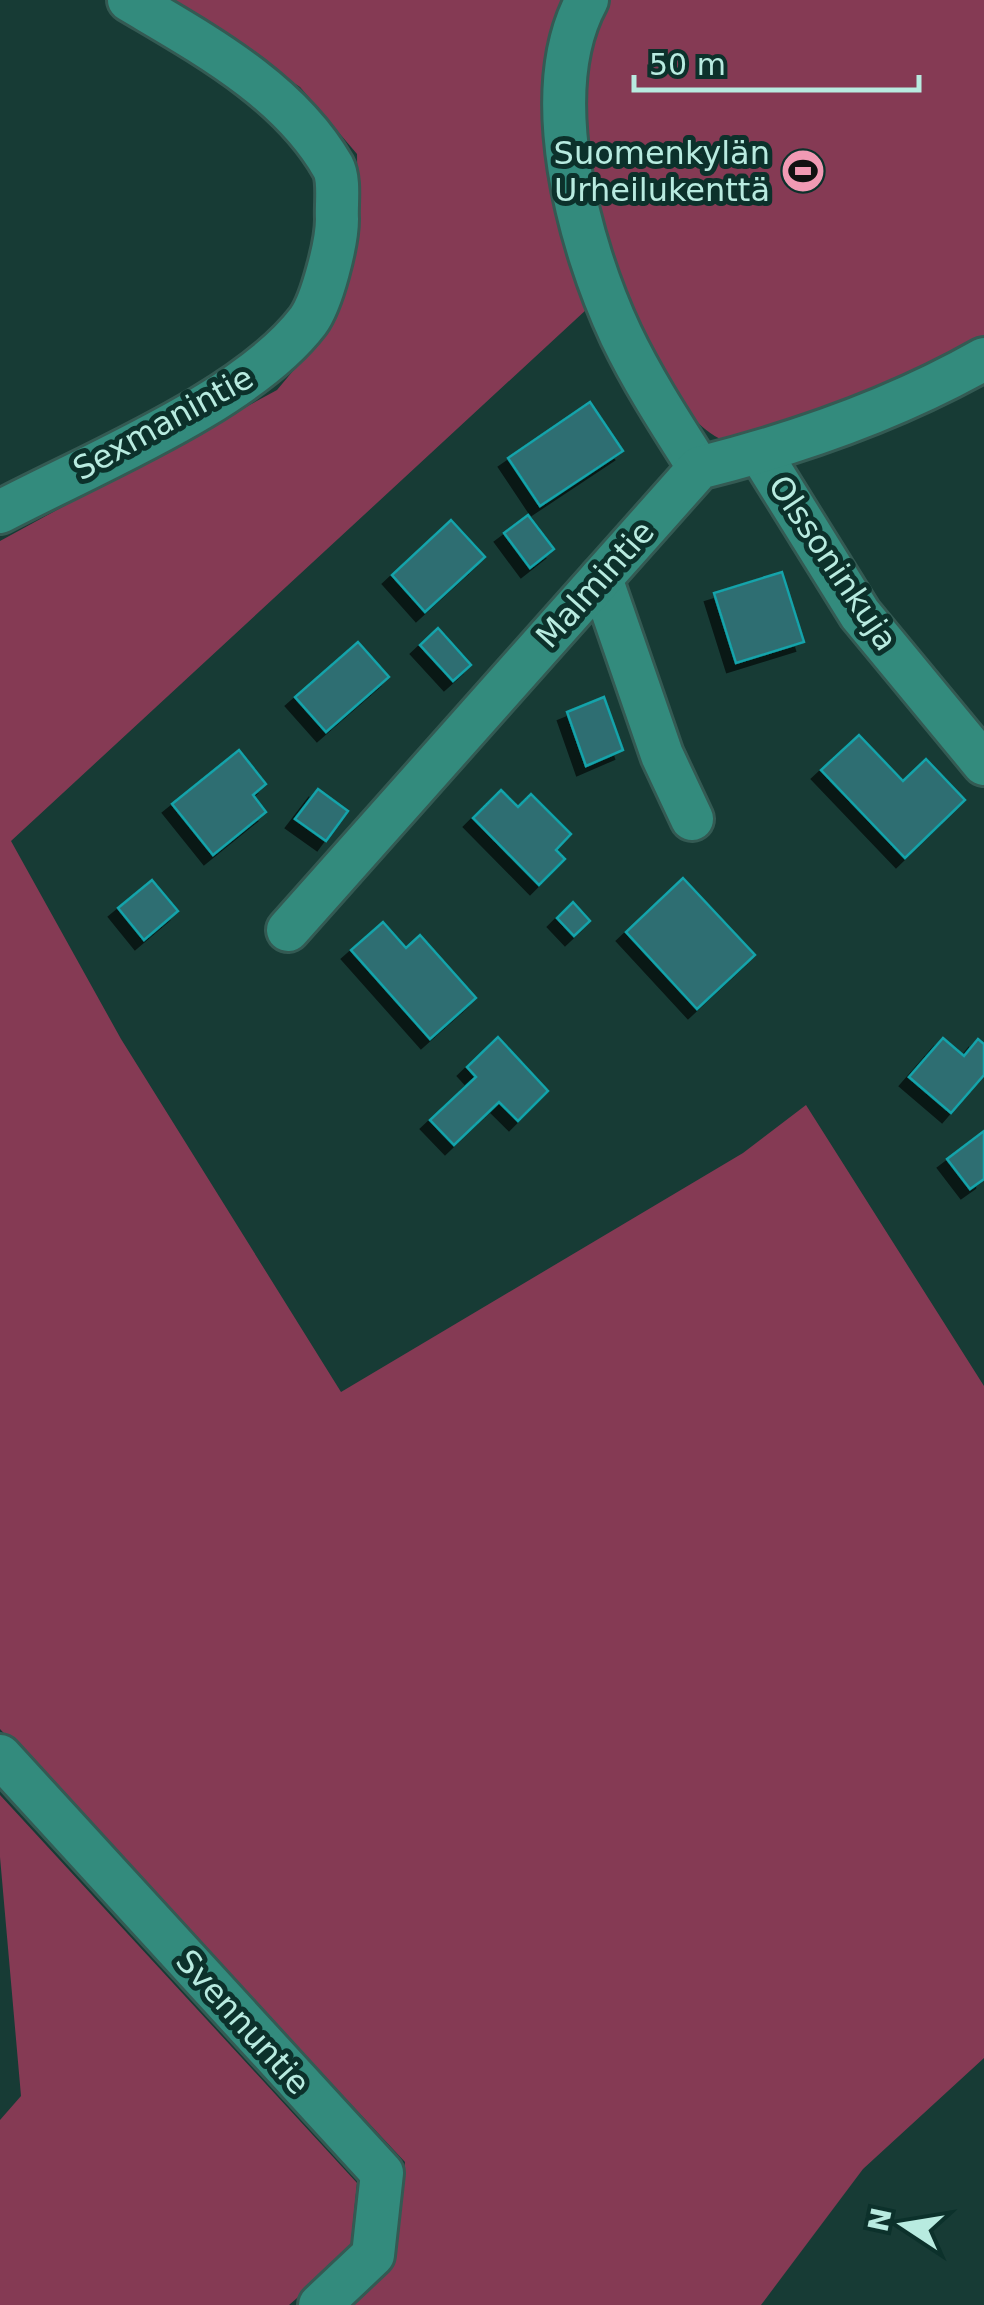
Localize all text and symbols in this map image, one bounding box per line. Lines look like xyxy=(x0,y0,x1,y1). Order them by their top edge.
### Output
scale bar xyxy=(634,30,919,92)
text: 50 m xyxy=(649,47,726,82)
place label: Suomenkylän Urheilukenttä xyxy=(554,134,770,209)
sports icon: Suomenkylän Urheilukenttä xyxy=(780,148,826,194)
street label: Sexmanintie xyxy=(66,358,260,488)
street label: Olssoninkuja xyxy=(761,468,905,658)
street label: Malmintie xyxy=(528,513,662,655)
street label: Svennuntie xyxy=(168,1942,318,2102)
north arrow xyxy=(854,2175,954,2275)
text: N xyxy=(861,2205,899,2235)

